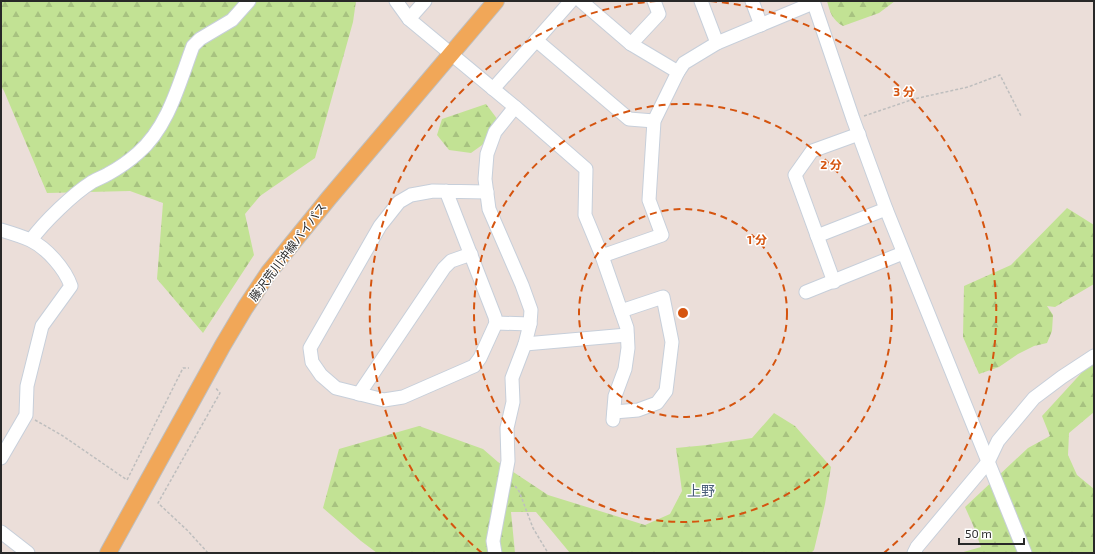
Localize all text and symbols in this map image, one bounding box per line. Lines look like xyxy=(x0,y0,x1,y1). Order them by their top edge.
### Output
text: 3 分 xyxy=(893,84,915,98)
text: 2 分 xyxy=(820,157,842,171)
street label: 藤沢荒川沖線バイパス xyxy=(246,199,329,303)
text: 1 分 xyxy=(747,232,767,246)
centre of rings xyxy=(676,306,690,320)
district label: 上野 xyxy=(687,482,715,499)
scale bar xyxy=(959,520,1024,546)
text: 50 m xyxy=(965,526,992,540)

